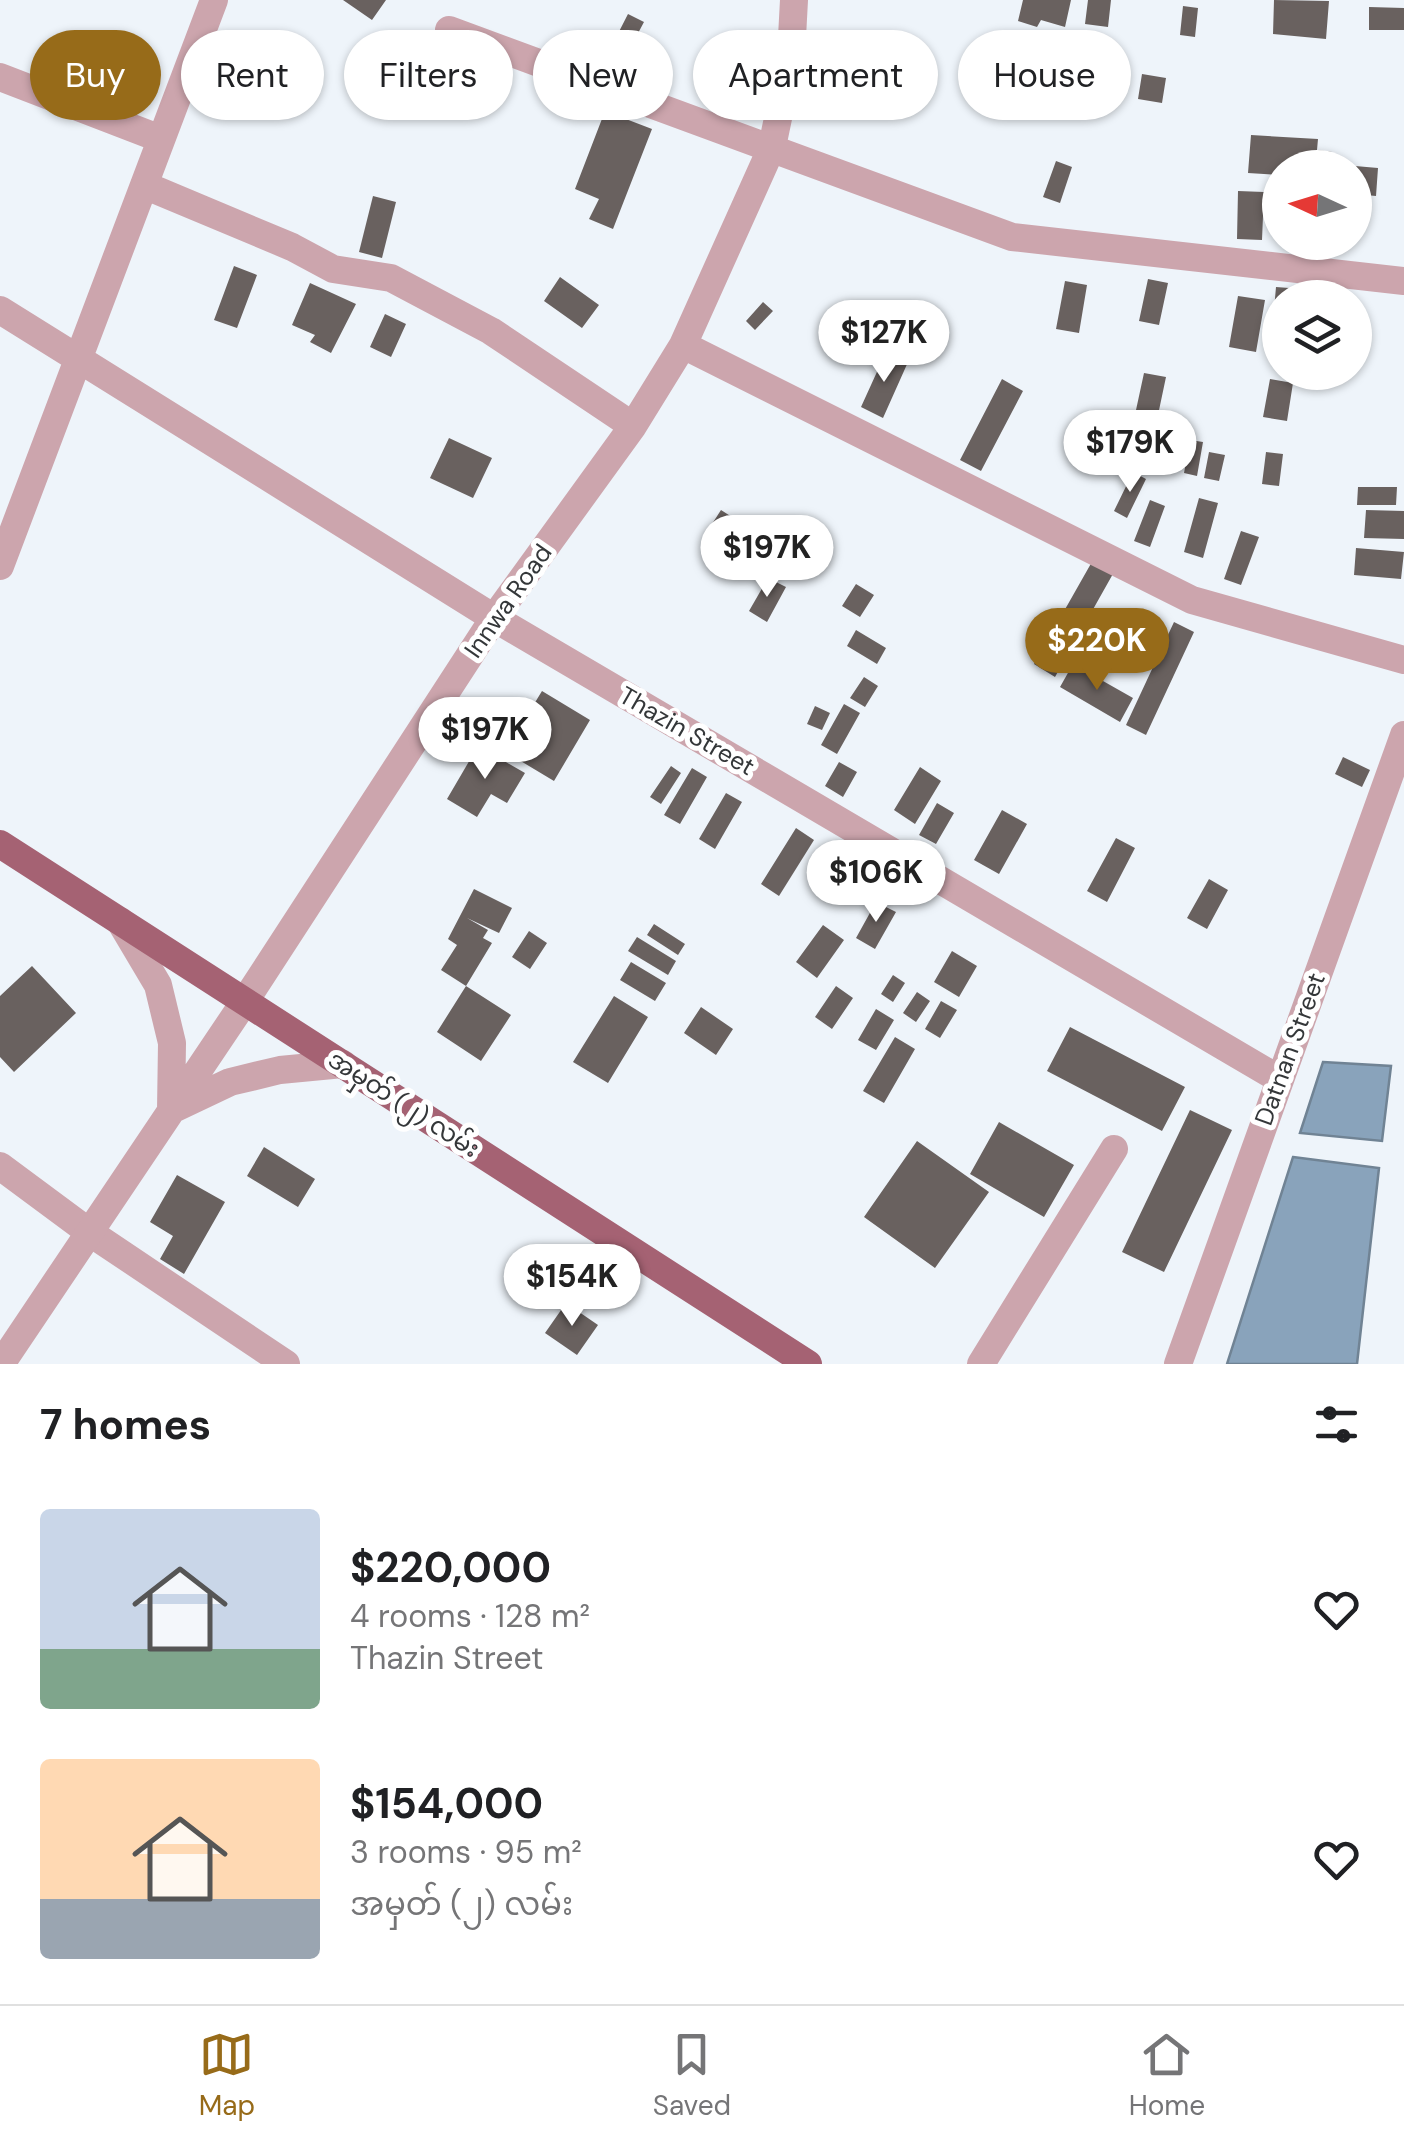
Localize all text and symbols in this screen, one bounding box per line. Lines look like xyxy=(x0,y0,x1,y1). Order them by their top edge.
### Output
chip: Buy xyxy=(30,30,161,120)
chip: Rent xyxy=(181,30,324,120)
chip: Filters xyxy=(344,30,513,120)
chip: New xyxy=(533,30,673,120)
chip: Apartment xyxy=(693,30,938,120)
chip: House xyxy=(958,30,1131,120)
north arrow xyxy=(1262,150,1372,260)
map controls xyxy=(1262,150,1372,390)
button: layers xyxy=(1262,280,1372,390)
pin: $127K xyxy=(814,300,954,385)
text: $127K xyxy=(840,311,928,353)
pin: $179K xyxy=(1060,410,1200,495)
text: $179K xyxy=(1085,421,1175,463)
pin: $197K xyxy=(697,515,837,600)
text: $197K xyxy=(722,526,812,568)
street label: Innwa Road xyxy=(457,538,559,664)
pin: $220K xyxy=(1027,608,1167,693)
text: $220K xyxy=(1047,619,1147,661)
street label: Thazin Street xyxy=(613,679,761,783)
pin: $197K xyxy=(415,697,555,782)
text: $197K xyxy=(440,708,530,750)
pin: $106K xyxy=(806,840,946,925)
text: $106K xyxy=(829,851,923,893)
street label: Datnan Street xyxy=(1247,968,1333,1130)
street label: အမှတ် (၂) လမ်း xyxy=(320,1042,487,1169)
pin: $154K xyxy=(502,1244,642,1329)
text: $154K xyxy=(526,1255,618,1297)
text: 7 homes xyxy=(40,1397,211,1452)
icon: filters xyxy=(1309,1397,1364,1452)
text: $220,000 xyxy=(350,1540,551,1595)
icon: home xyxy=(120,1549,240,1669)
icon: heart xyxy=(1309,1582,1364,1637)
text: 4 rooms · 128 m² xyxy=(350,1595,590,1637)
text: Thazin Street xyxy=(350,1637,544,1679)
text: $154,000 xyxy=(350,1776,543,1831)
icon: home xyxy=(120,1799,240,1919)
text: 3 rooms · 95 m² xyxy=(350,1831,582,1873)
icon: heart xyxy=(1309,1832,1364,1887)
text: အမှတ် (၂) လမ်း xyxy=(350,1883,573,1925)
tab: Map xyxy=(199,2027,255,2124)
tab: Saved xyxy=(653,2027,731,2124)
tab: Home xyxy=(1129,2027,1205,2124)

